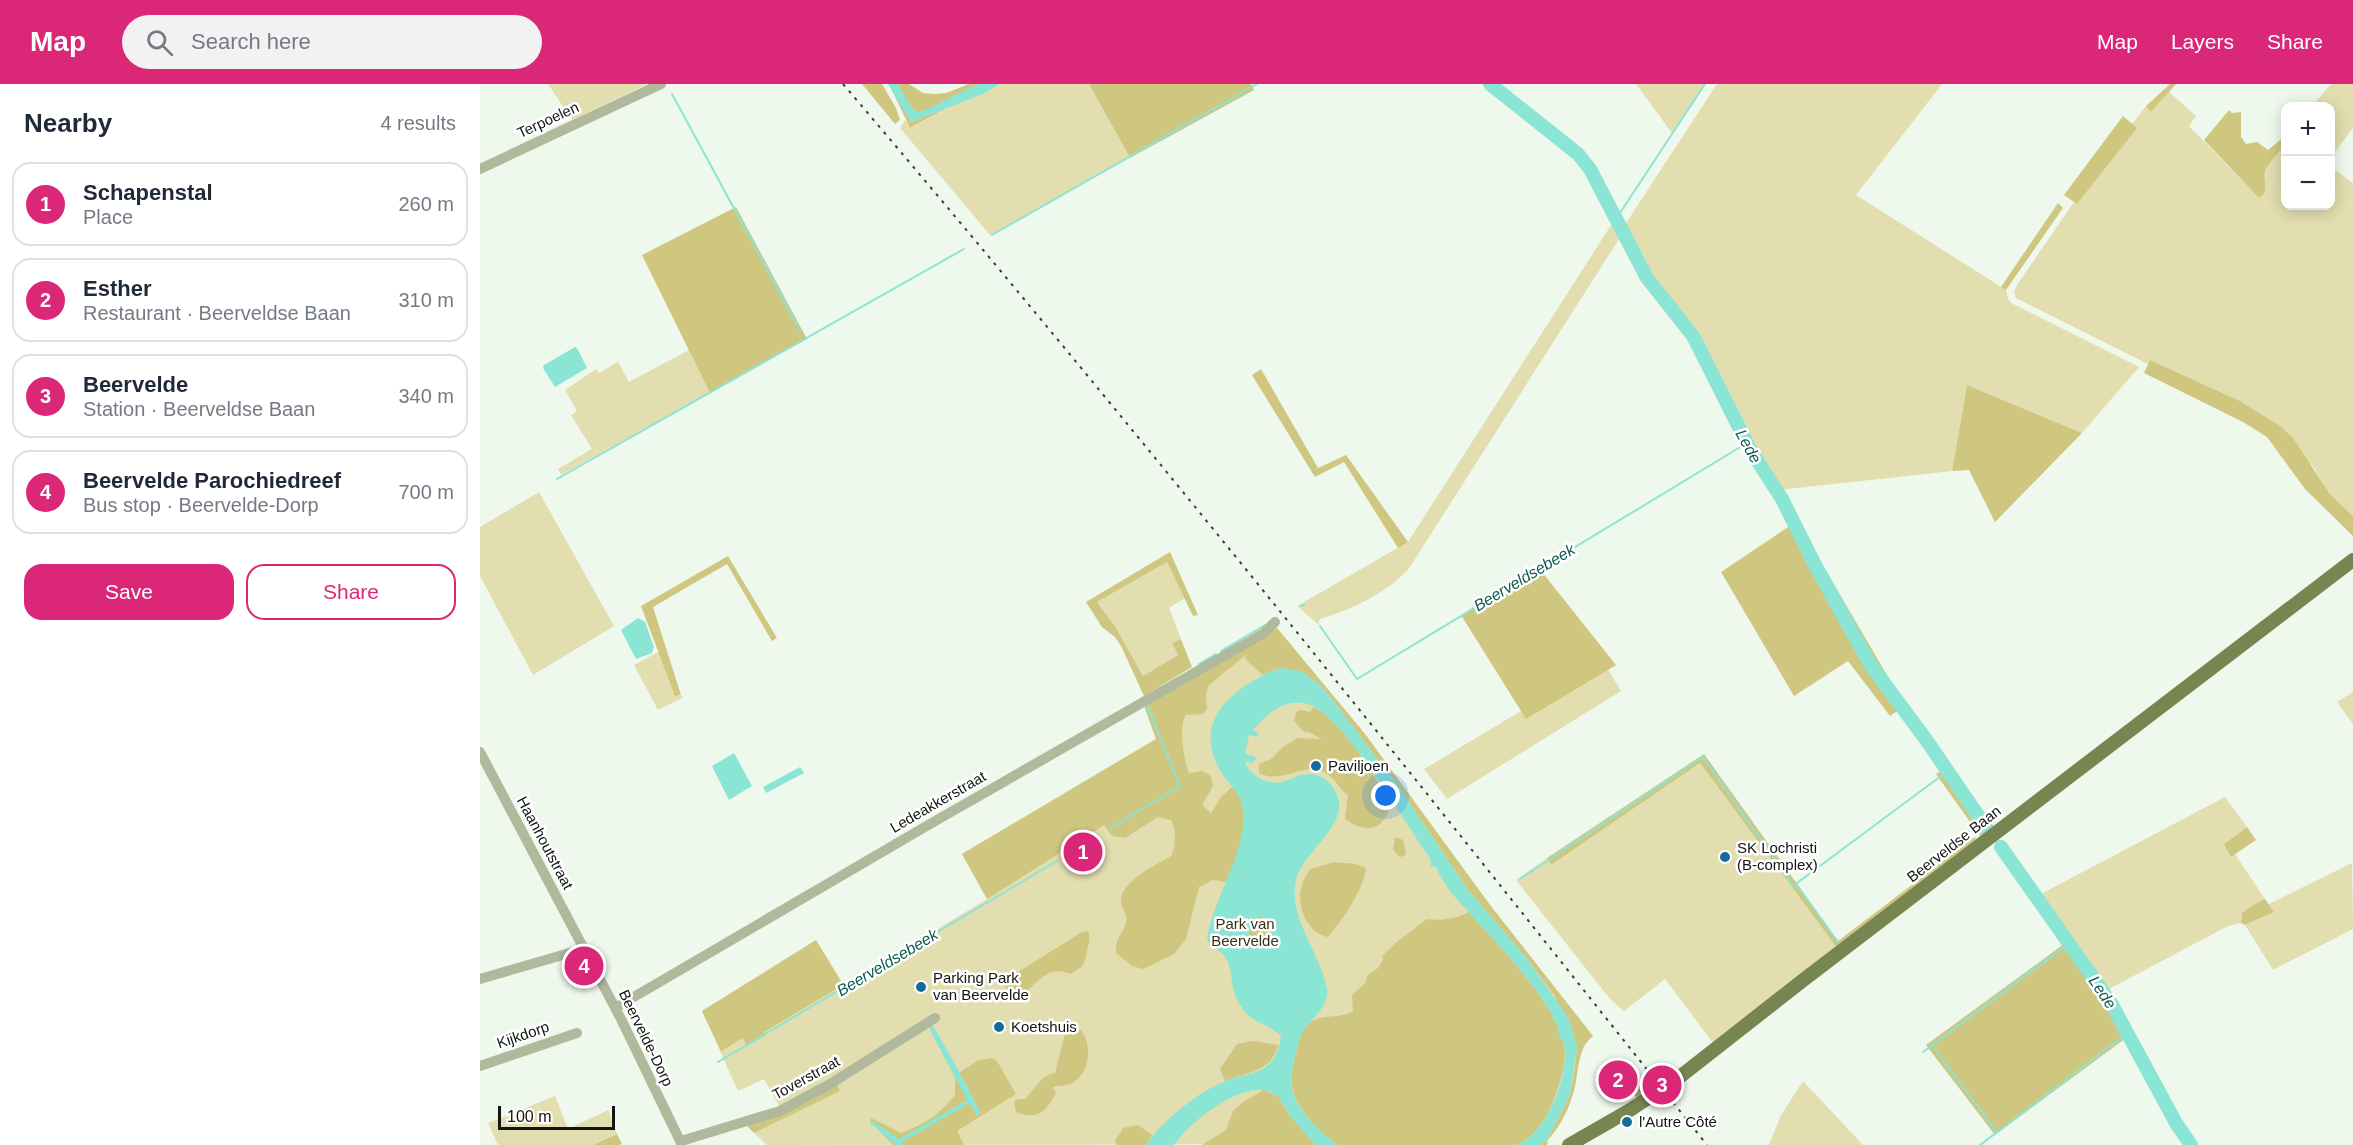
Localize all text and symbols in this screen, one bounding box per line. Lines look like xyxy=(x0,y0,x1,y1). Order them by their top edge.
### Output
search box xyxy=(122,15,542,69)
text: Map xyxy=(30,26,86,57)
icon: search xyxy=(143,26,176,59)
text: Search here xyxy=(191,29,311,54)
text: Map xyxy=(2097,30,2138,53)
text: Layers xyxy=(2171,30,2234,53)
text: Share xyxy=(2267,30,2323,53)
street label: Terpoelen xyxy=(514,98,581,141)
map controls xyxy=(2281,102,2335,210)
button: + xyxy=(2281,102,2335,156)
text: Nearby xyxy=(24,108,112,138)
text: 4 results xyxy=(380,112,456,134)
button: − xyxy=(2281,156,2335,210)
text: Schapenstal xyxy=(83,180,213,205)
text: 1 xyxy=(40,193,51,215)
text: 260 m xyxy=(398,193,454,215)
text: Place xyxy=(83,206,133,228)
text: Esther xyxy=(83,276,151,301)
text: 2 xyxy=(40,289,51,311)
text: 310 m xyxy=(398,289,454,311)
text: Restaurant · Beerveldse Baan xyxy=(83,302,351,324)
text: Beervelde xyxy=(83,372,188,397)
text: 3 xyxy=(40,385,51,407)
text: 340 m xyxy=(398,385,454,407)
text: Station · Beerveldse Baan xyxy=(83,398,315,420)
water label: Lede xyxy=(1733,427,1765,466)
text: Beervelde Parochiedreef xyxy=(83,468,341,493)
text: 4 xyxy=(40,481,51,503)
text: 700 m xyxy=(398,481,454,503)
text: Bus stop · Beervelde-Dorp xyxy=(83,494,319,516)
water label: Beerveldsebeek xyxy=(1471,540,1579,614)
button: Save xyxy=(24,564,234,620)
button: Share xyxy=(246,564,456,620)
place label: Paviljoen xyxy=(1328,757,1389,774)
marker: Paviljoen xyxy=(1309,759,1323,773)
street label: Ledeakkerstraat xyxy=(887,767,989,836)
your location xyxy=(1371,781,1400,810)
street label: Haanhoutstraat xyxy=(514,793,577,893)
street label: Beerveldse Baan xyxy=(1903,802,2004,885)
pin: 1 xyxy=(1064,830,1102,874)
place label: SK Lochristi (B-complex) xyxy=(1737,839,1818,873)
marker: SK Lochristi (B-complex) xyxy=(1718,850,1732,864)
park label: Park van Beervelde xyxy=(1211,915,1279,949)
water label: Beerveldsebeek xyxy=(834,925,942,999)
pin: 4 xyxy=(564,944,604,988)
place label: Parking Park van Beervelde xyxy=(933,969,1029,1003)
water label: Lede xyxy=(2086,973,2120,1012)
marker: Parking Park van Beervelde xyxy=(914,980,928,994)
street label: Beervelde-Dorp xyxy=(616,987,677,1089)
street label: Kijkdorp xyxy=(494,1018,551,1051)
place label: Koetshuis xyxy=(1011,1018,1077,1035)
marker: Koetshuis xyxy=(992,1020,1006,1034)
street label: Toverstraat xyxy=(769,1052,843,1103)
pin: 2 xyxy=(1598,1058,1638,1102)
pin: 3 xyxy=(1642,1062,1682,1108)
scale bar xyxy=(498,1103,615,1130)
text: 100 m xyxy=(507,1108,551,1125)
place label: l'Autre Côté xyxy=(1639,1113,1717,1130)
marker: l'Autre Côté xyxy=(1620,1115,1634,1129)

